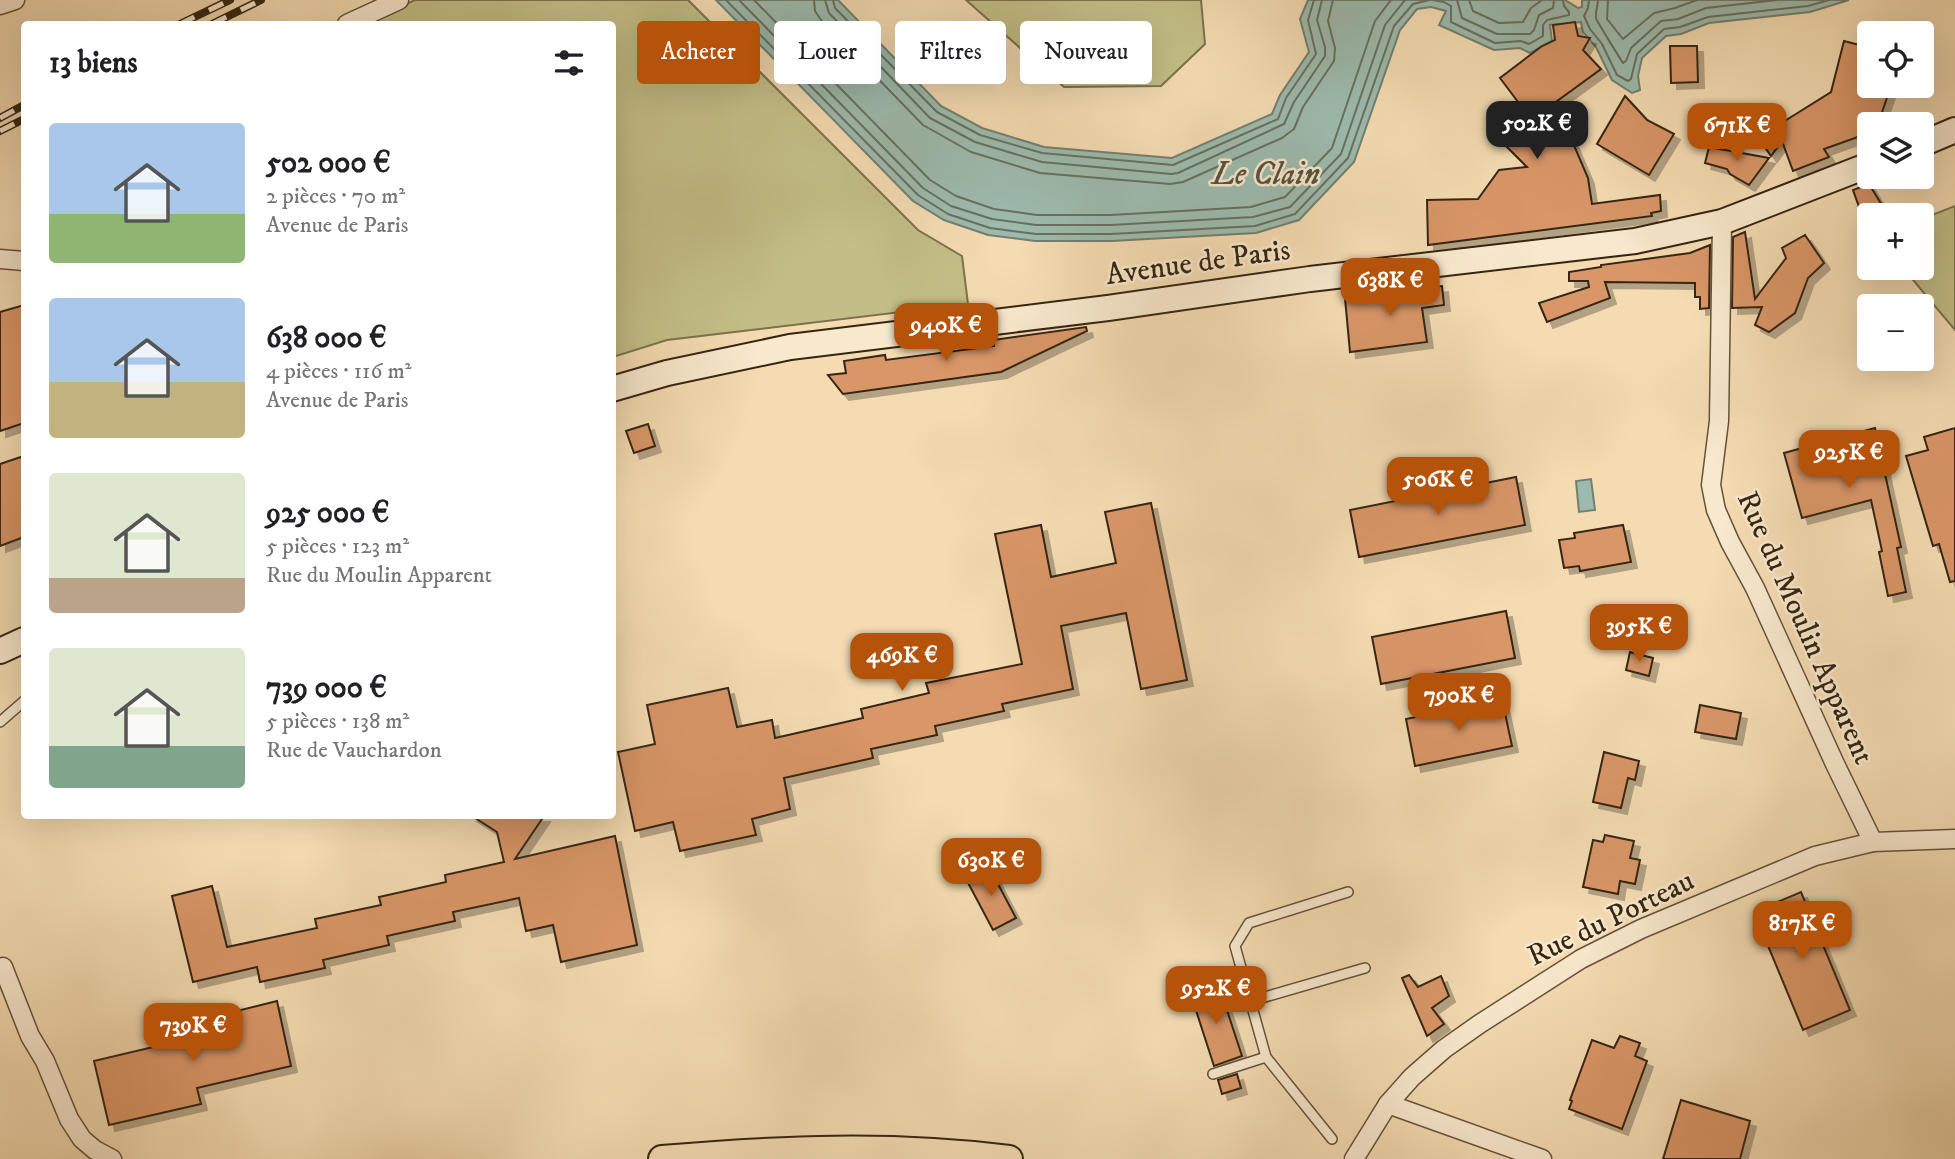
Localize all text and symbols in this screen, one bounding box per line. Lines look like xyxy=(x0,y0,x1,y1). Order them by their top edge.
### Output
chip: Acheter xyxy=(637,21,760,84)
chip: Louer xyxy=(774,21,881,84)
chip: Filtres xyxy=(895,21,1006,84)
chip: Nouveau xyxy=(1020,21,1152,84)
map controls xyxy=(1857,21,1934,371)
button: locate xyxy=(1857,21,1934,98)
icon: filters xyxy=(550,44,588,82)
text: 13 biens xyxy=(49,45,138,82)
pin: 502K € xyxy=(1480,102,1594,161)
pin: 671K € xyxy=(1680,104,1794,163)
text: 502K € xyxy=(1502,109,1572,138)
text: 671K € xyxy=(1703,111,1771,140)
button: layers xyxy=(1857,112,1934,189)
text: 502 000 € xyxy=(266,145,391,182)
icon: home xyxy=(105,151,189,235)
water label: Le Clain xyxy=(1210,155,1320,195)
text: 2 pièces · 70 m² xyxy=(266,182,405,211)
button: + xyxy=(1857,203,1934,280)
text: Avenue de Paris xyxy=(266,211,408,240)
street label: Avenue de Paris xyxy=(1103,232,1293,294)
pin: 638K € xyxy=(1333,258,1447,318)
text: 638K € xyxy=(1357,266,1423,295)
button: − xyxy=(1857,294,1934,371)
pin: 940K € xyxy=(889,304,1003,363)
text: 940K € xyxy=(910,311,982,340)
text: 638 000 € xyxy=(266,320,387,357)
icon: home xyxy=(105,326,189,410)
text: 4 pièces · 116 m² xyxy=(266,357,411,386)
text: Avenue de Paris xyxy=(266,386,408,415)
pin: 925K € xyxy=(1792,430,1906,490)
text: 925K € xyxy=(1815,438,1883,467)
pin: 506K € xyxy=(1381,458,1495,517)
text: 506K € xyxy=(1403,465,1473,494)
street label: Rue du Moulin Apparent xyxy=(1728,486,1882,770)
text: 925 000 € xyxy=(266,495,389,532)
icon: home xyxy=(105,501,189,585)
text: 5 pièces · 123 m² xyxy=(266,532,409,561)
text: Rue du Moulin Apparent xyxy=(266,561,492,590)
pin: 395K € xyxy=(1582,604,1696,664)
text: 395K € xyxy=(1606,612,1672,641)
pin: 469K € xyxy=(845,634,959,693)
text: 469K € xyxy=(866,641,938,670)
text: 739 000 € xyxy=(266,670,387,707)
pin: 790K € xyxy=(1402,674,1516,733)
icon: home xyxy=(105,676,189,760)
text: 790K € xyxy=(1424,681,1494,710)
text: 5 pièces · 138 m² xyxy=(266,707,409,736)
text: Rue de Vauchardon xyxy=(266,736,442,765)
pin: 630K € xyxy=(934,838,1048,898)
text: 630K € xyxy=(957,846,1025,875)
street label: Rue du Porteau xyxy=(1522,863,1700,975)
pin: 817K € xyxy=(1745,902,1859,961)
text: 817K € xyxy=(1769,909,1835,938)
pin: 952K € xyxy=(1159,967,1273,1026)
text: 952K € xyxy=(1182,974,1250,1003)
pin: 739K € xyxy=(136,1004,250,1063)
text: 739K € xyxy=(160,1011,226,1040)

